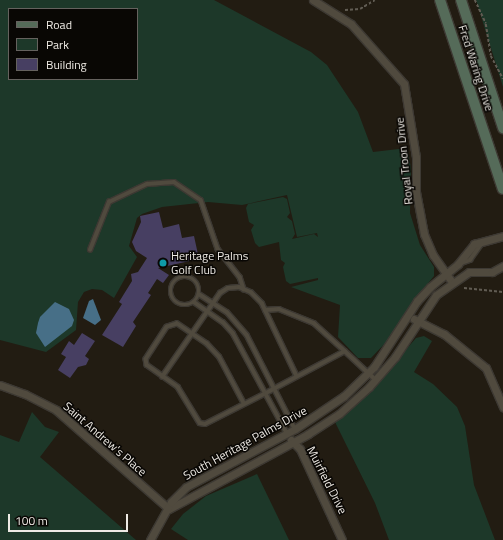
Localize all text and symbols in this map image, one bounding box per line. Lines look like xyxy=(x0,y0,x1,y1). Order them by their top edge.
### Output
legend xyxy=(8,8,138,80)
text: Road xyxy=(46,15,72,34)
street label: Fred Waring Drive xyxy=(455,23,497,113)
text: Park xyxy=(46,35,69,54)
text: Building xyxy=(46,55,87,74)
street label: Royal Troon Drive xyxy=(392,117,416,205)
place label: Heritage Palms Golf Club xyxy=(171,249,248,277)
marker: Heritage Palms Golf Club xyxy=(158,258,168,268)
street label: Saint Andrew's Place xyxy=(61,399,149,479)
street label: South Heritage Palms Drive xyxy=(181,403,309,483)
street label: Muirfield Drive xyxy=(304,444,350,516)
scale bar xyxy=(10,506,130,532)
text: 100 m xyxy=(15,511,48,530)

